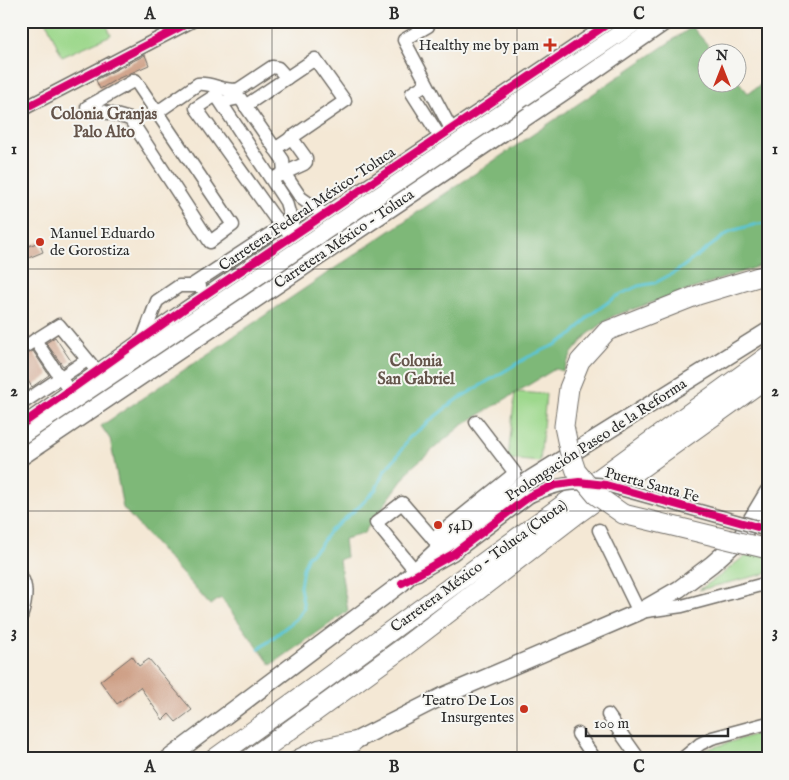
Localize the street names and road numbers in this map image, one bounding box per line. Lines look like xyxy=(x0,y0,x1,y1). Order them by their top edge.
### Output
street label: Carretera Federal México-Toluca xyxy=(215,142,399,275)
street label: Carretera México - Toluca xyxy=(270,185,418,293)
street label: Prolongación Paseo de la Reforma xyxy=(502,374,691,506)
street label: Puerta Santa Fe xyxy=(603,463,701,507)
street label: Carretera México - Toluca (Cuota) xyxy=(387,495,571,637)

